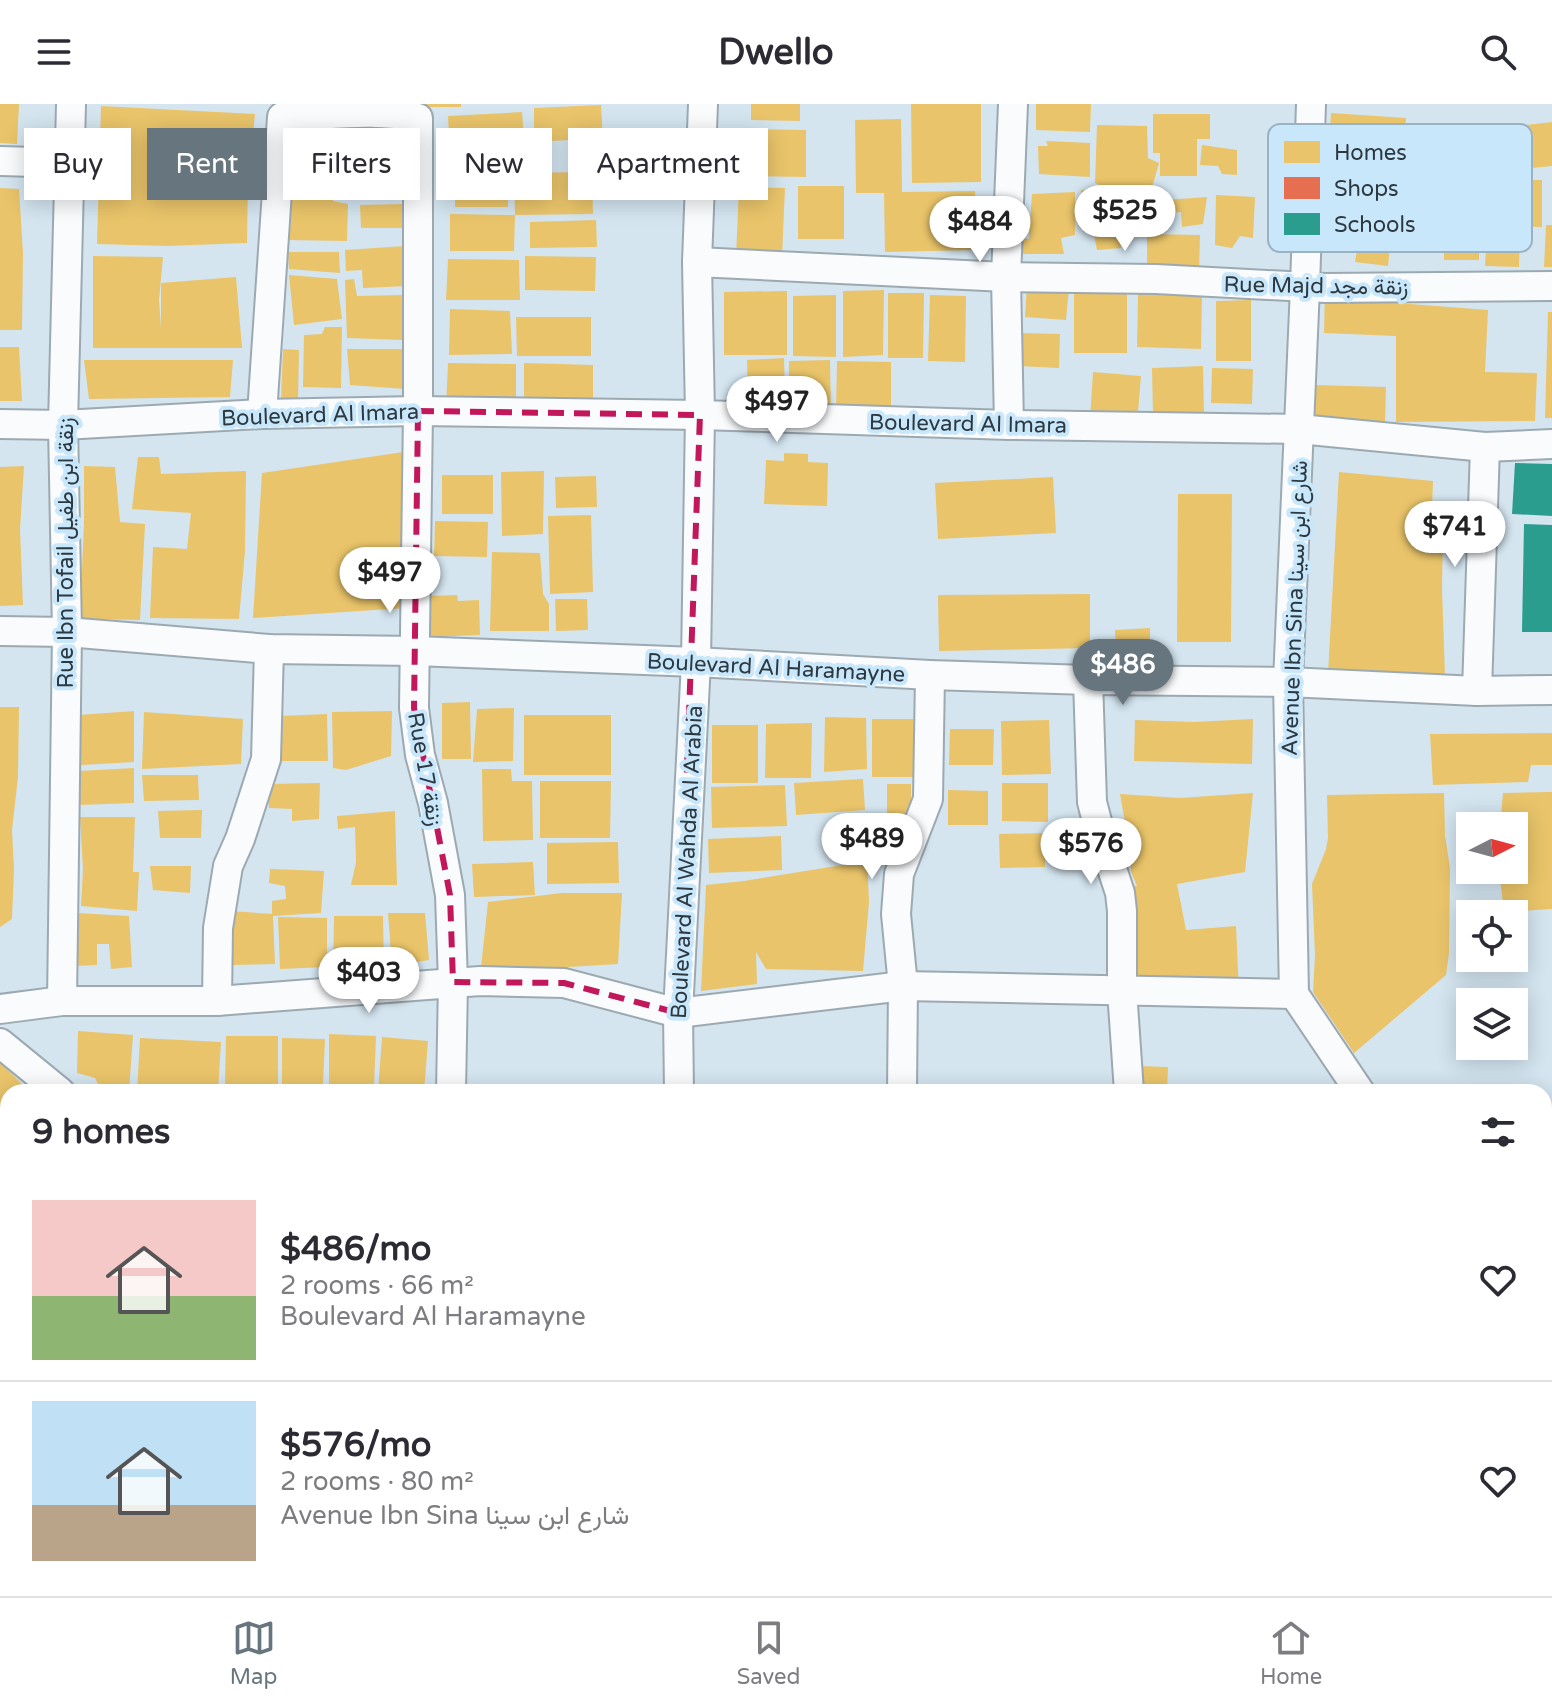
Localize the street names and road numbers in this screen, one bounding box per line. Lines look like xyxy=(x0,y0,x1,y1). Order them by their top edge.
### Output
street label: Rue Majd زنقة مجد xyxy=(1223,271,1409,301)
street label: Boulevard Al Imara xyxy=(221,399,420,431)
street label: Boulevard Al Imara xyxy=(869,409,1067,439)
street label: Rue Ibn Tofail زنقة ابن طفيل xyxy=(53,418,79,688)
street label: Avenue Ibn Sina شارع ابن سينا xyxy=(1277,460,1314,756)
street label: Boulevard Al Haramayne xyxy=(646,648,906,688)
street label: Boulevard Al Wahda Al Arabia xyxy=(666,705,708,1020)
street label: Rue 17 زنقة xyxy=(402,710,448,828)

